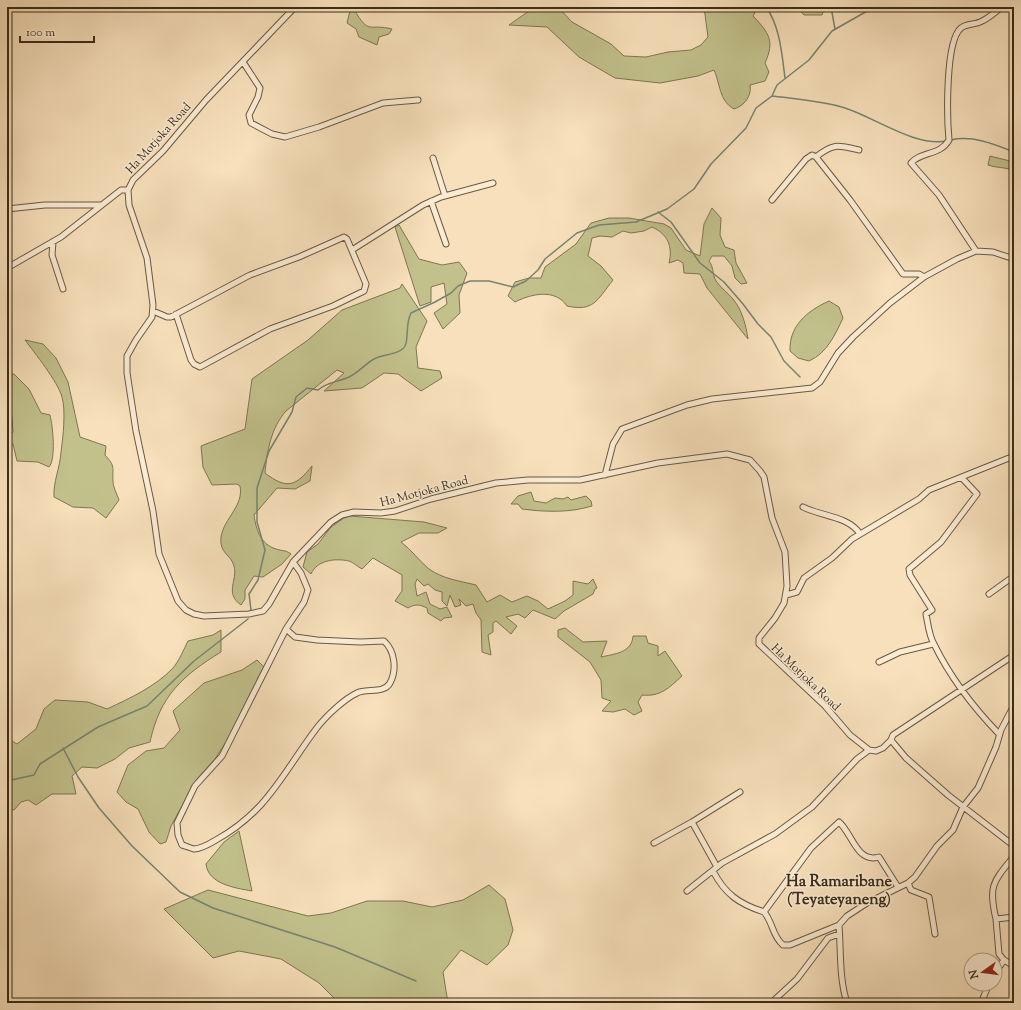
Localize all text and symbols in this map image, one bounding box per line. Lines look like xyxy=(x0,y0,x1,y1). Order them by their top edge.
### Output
scale bar xyxy=(20,18,94,44)
text: 100 m xyxy=(26,24,55,42)
street label: Ha Motjoka Road xyxy=(122,99,196,178)
street label: Ha Motjoka Road xyxy=(378,472,471,512)
street label: Ha Motjoka Road xyxy=(766,640,844,716)
district label: Ha Ramaribane (Teyateyaneng) xyxy=(786,871,893,912)
north arrow xyxy=(963,952,1003,992)
text: N xyxy=(965,968,983,981)

